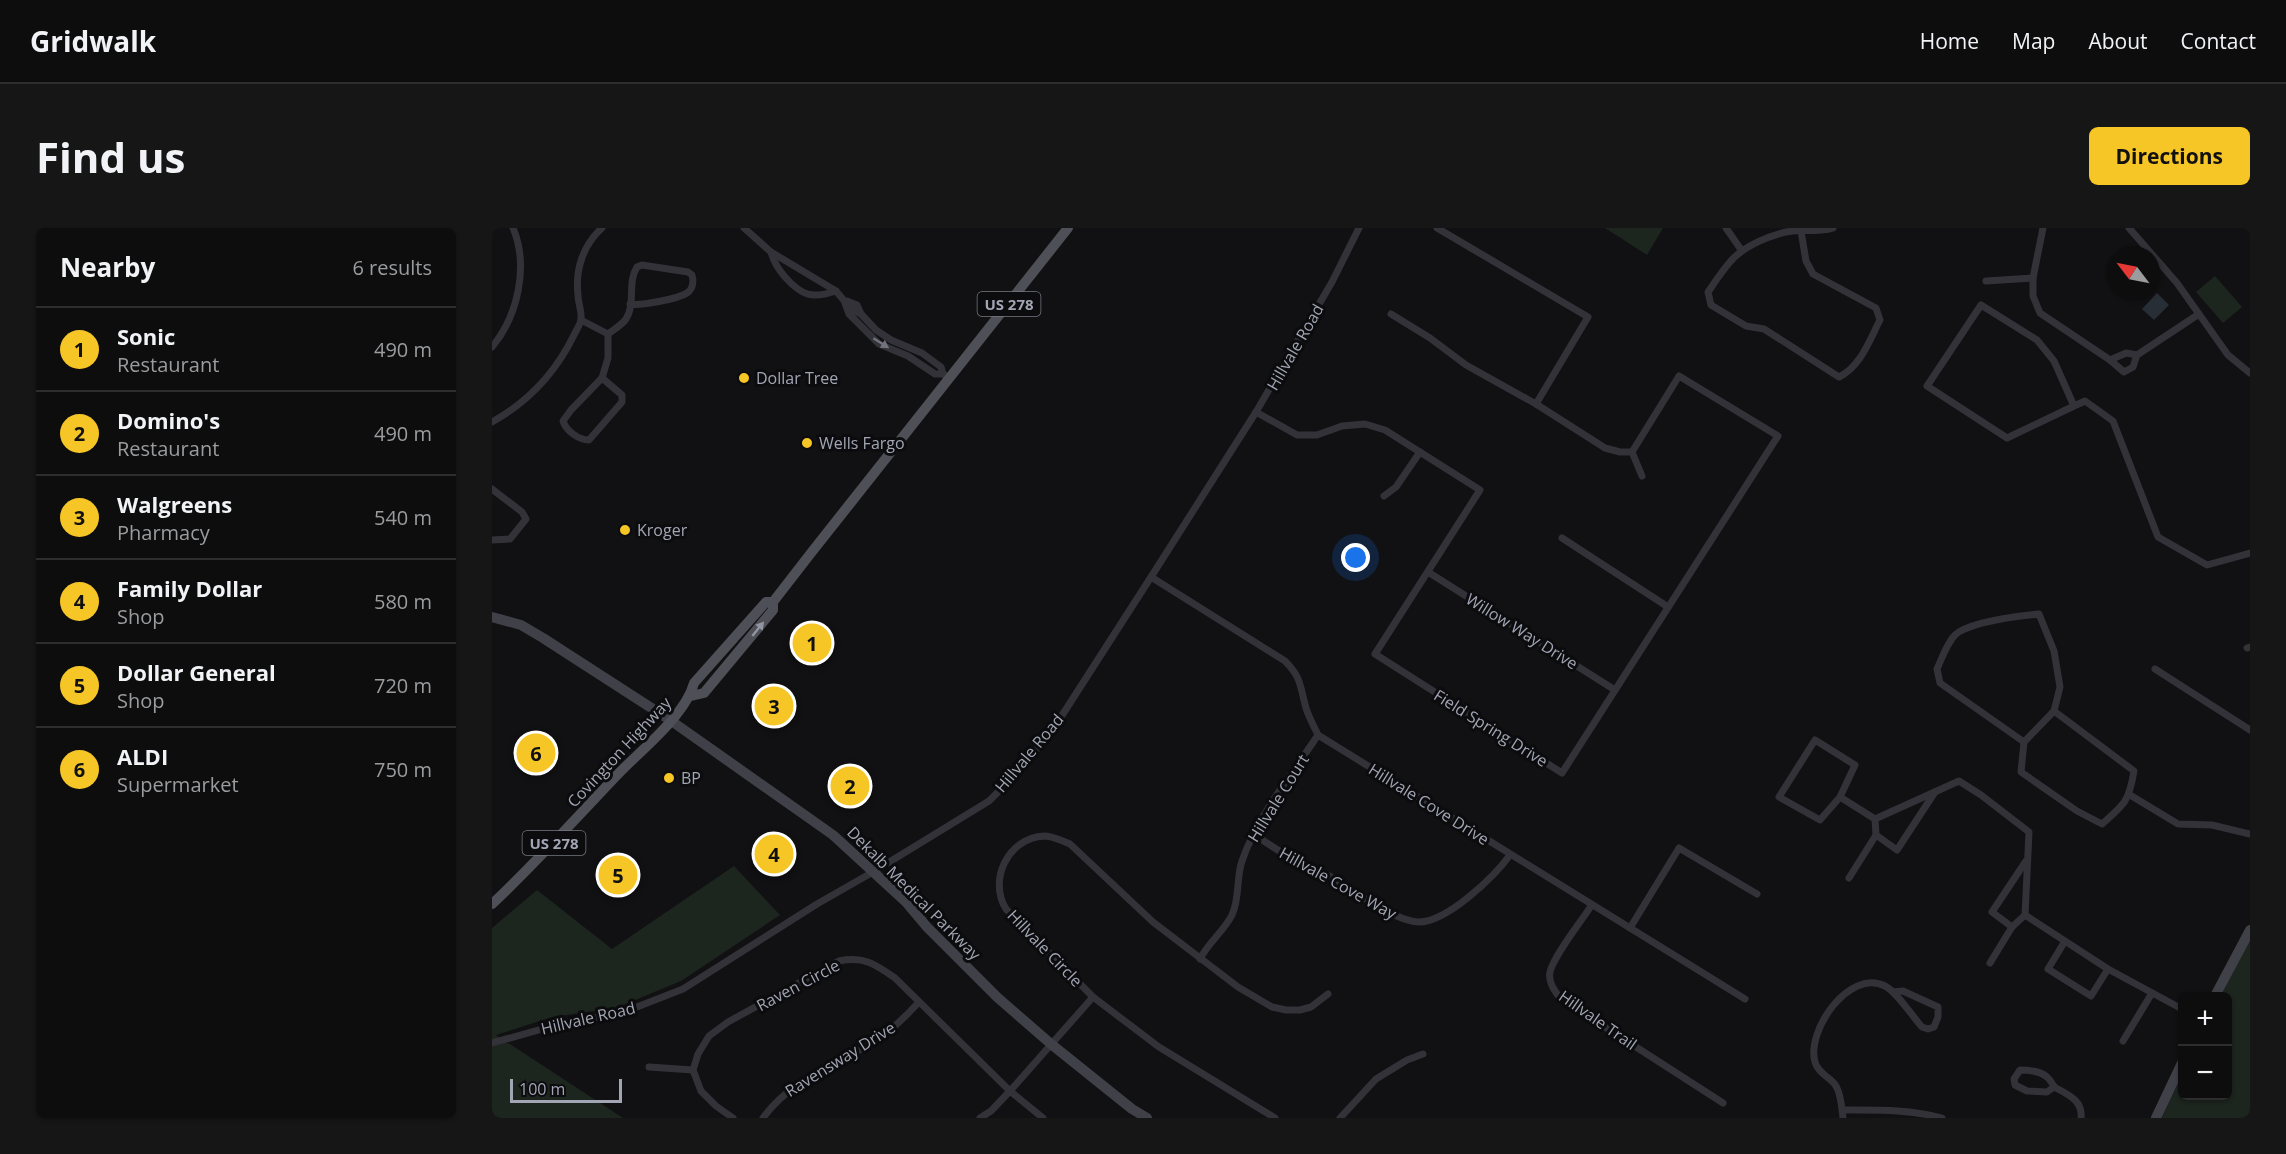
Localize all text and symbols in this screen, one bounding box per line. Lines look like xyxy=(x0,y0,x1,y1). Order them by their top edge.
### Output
text: Gridwalk xyxy=(30,22,156,60)
text: Home xyxy=(1920,27,1979,55)
text: Map xyxy=(2012,27,2055,55)
text: About xyxy=(2088,27,2148,55)
text: Contact xyxy=(2181,27,2256,55)
button: Directions xyxy=(2089,127,2250,185)
text: Find us xyxy=(36,128,185,185)
north arrow xyxy=(2106,246,2160,300)
text: Nearby xyxy=(60,249,155,285)
text: 6 results xyxy=(352,254,432,281)
road number: US 278 xyxy=(978,292,1040,316)
street label: Hillvale Road xyxy=(1261,300,1329,394)
text: Sonic xyxy=(117,321,175,351)
text: 1 xyxy=(74,336,85,363)
text: 490 m xyxy=(374,336,432,363)
one-way arrow xyxy=(872,338,889,349)
text: Restaurant xyxy=(117,351,219,378)
place label: Dollar Tree xyxy=(756,367,838,389)
marker: Dollar Tree xyxy=(737,371,751,385)
text: Domino's xyxy=(117,405,220,435)
text: 2 xyxy=(74,420,85,447)
text: 490 m xyxy=(374,420,432,447)
place label: Wells Fargo xyxy=(819,432,905,454)
text: Restaurant xyxy=(117,435,219,462)
marker: Wells Fargo xyxy=(800,436,814,450)
text: Walgreens xyxy=(117,489,232,519)
text: 3 xyxy=(74,504,85,531)
text: 540 m xyxy=(374,504,432,531)
text: Pharmacy xyxy=(117,519,210,546)
place label: Kroger xyxy=(637,519,688,541)
marker: Kroger xyxy=(618,523,632,537)
your location xyxy=(1341,543,1370,572)
text: Family Dollar xyxy=(117,573,262,603)
text: 4 xyxy=(74,588,85,615)
text: 580 m xyxy=(374,588,432,615)
street label: Willow Way Drive xyxy=(1462,588,1582,674)
text: Shop xyxy=(117,603,165,630)
pin: 1 xyxy=(792,620,832,666)
one-way arrow xyxy=(751,621,764,637)
text: Dollar General xyxy=(117,657,276,687)
text: 5 xyxy=(74,672,85,699)
text: 720 m xyxy=(374,672,432,699)
pin: 3 xyxy=(754,684,794,728)
street label: Field Spring Drive xyxy=(1430,684,1552,772)
text: Shop xyxy=(117,687,165,714)
street label: Covington Highway xyxy=(562,691,677,812)
street label: Hillvale Road xyxy=(990,709,1068,797)
pin: 6 xyxy=(516,730,555,776)
text: ALDI xyxy=(117,741,168,771)
street label: Hillvale Court xyxy=(1242,750,1314,846)
text: 6 xyxy=(74,756,85,783)
text: 750 m xyxy=(374,756,432,783)
street label: Hillvale Cove Drive xyxy=(1365,758,1493,850)
pin: 2 xyxy=(830,764,870,808)
place label: BP xyxy=(681,767,701,789)
text: Supermarket xyxy=(117,771,239,798)
marker: BP xyxy=(662,771,676,785)
street label: Dekalb Medical Parkway xyxy=(842,821,986,965)
road number: US 278 xyxy=(523,831,586,855)
pin: 4 xyxy=(754,832,794,876)
street label: Hillvale Cove Way xyxy=(1276,842,1401,925)
pin: 5 xyxy=(598,852,638,898)
street label: Hillvale Circle xyxy=(1003,905,1087,991)
street label: Raven Circle xyxy=(753,954,843,1016)
street label: Hillvale Trail xyxy=(1555,985,1641,1055)
map controls xyxy=(2178,992,2232,1100)
button: + xyxy=(2178,992,2232,1046)
street label: Hillvale Road xyxy=(539,996,637,1040)
street label: Ravensway Drive xyxy=(781,1016,899,1102)
button: − xyxy=(2178,1046,2232,1100)
scale bar xyxy=(510,1076,622,1104)
text: 100 m xyxy=(519,1078,565,1100)

